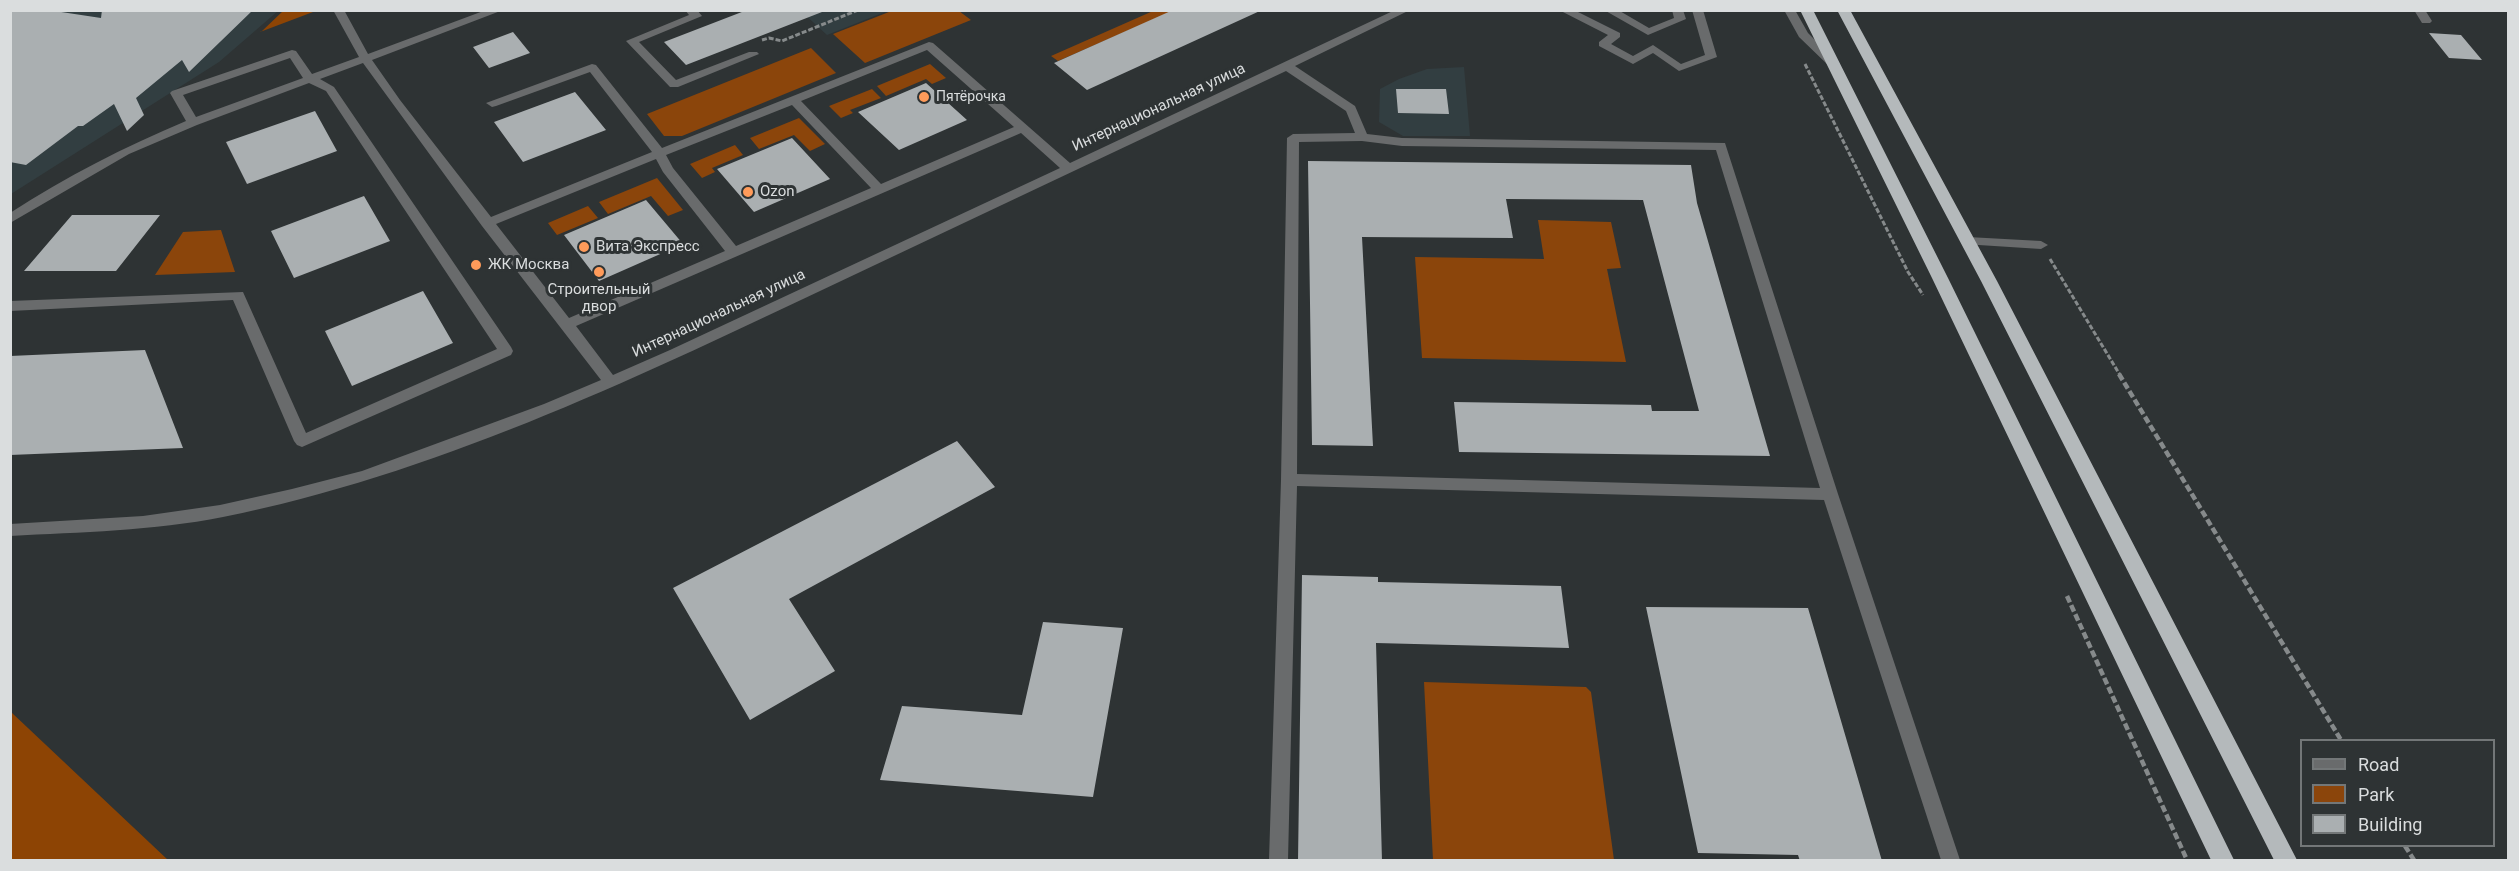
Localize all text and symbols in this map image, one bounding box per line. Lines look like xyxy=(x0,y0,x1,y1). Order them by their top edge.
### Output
street label: Интернациональная улица xyxy=(1070,60,1248,156)
place label: Пятёрочка xyxy=(936,89,1006,105)
marker: Пятёрочка xyxy=(917,90,931,104)
place label: Ozon xyxy=(760,183,794,201)
marker: Ozon xyxy=(741,185,755,199)
place label: Вита Экспресс xyxy=(596,238,700,256)
marker: Вита Экспресс xyxy=(577,240,591,254)
place label: ЖК Москва xyxy=(488,256,569,274)
marker: ЖК Москва xyxy=(469,258,483,272)
marker: Строительный двор xyxy=(592,265,606,279)
street label: Интернациональная улица xyxy=(630,266,808,362)
place label: Строительный двор xyxy=(548,281,650,316)
legend xyxy=(2300,739,2495,847)
text: Road xyxy=(2358,754,2399,775)
text: Park xyxy=(2358,784,2394,805)
text: Building xyxy=(2358,814,2422,835)

